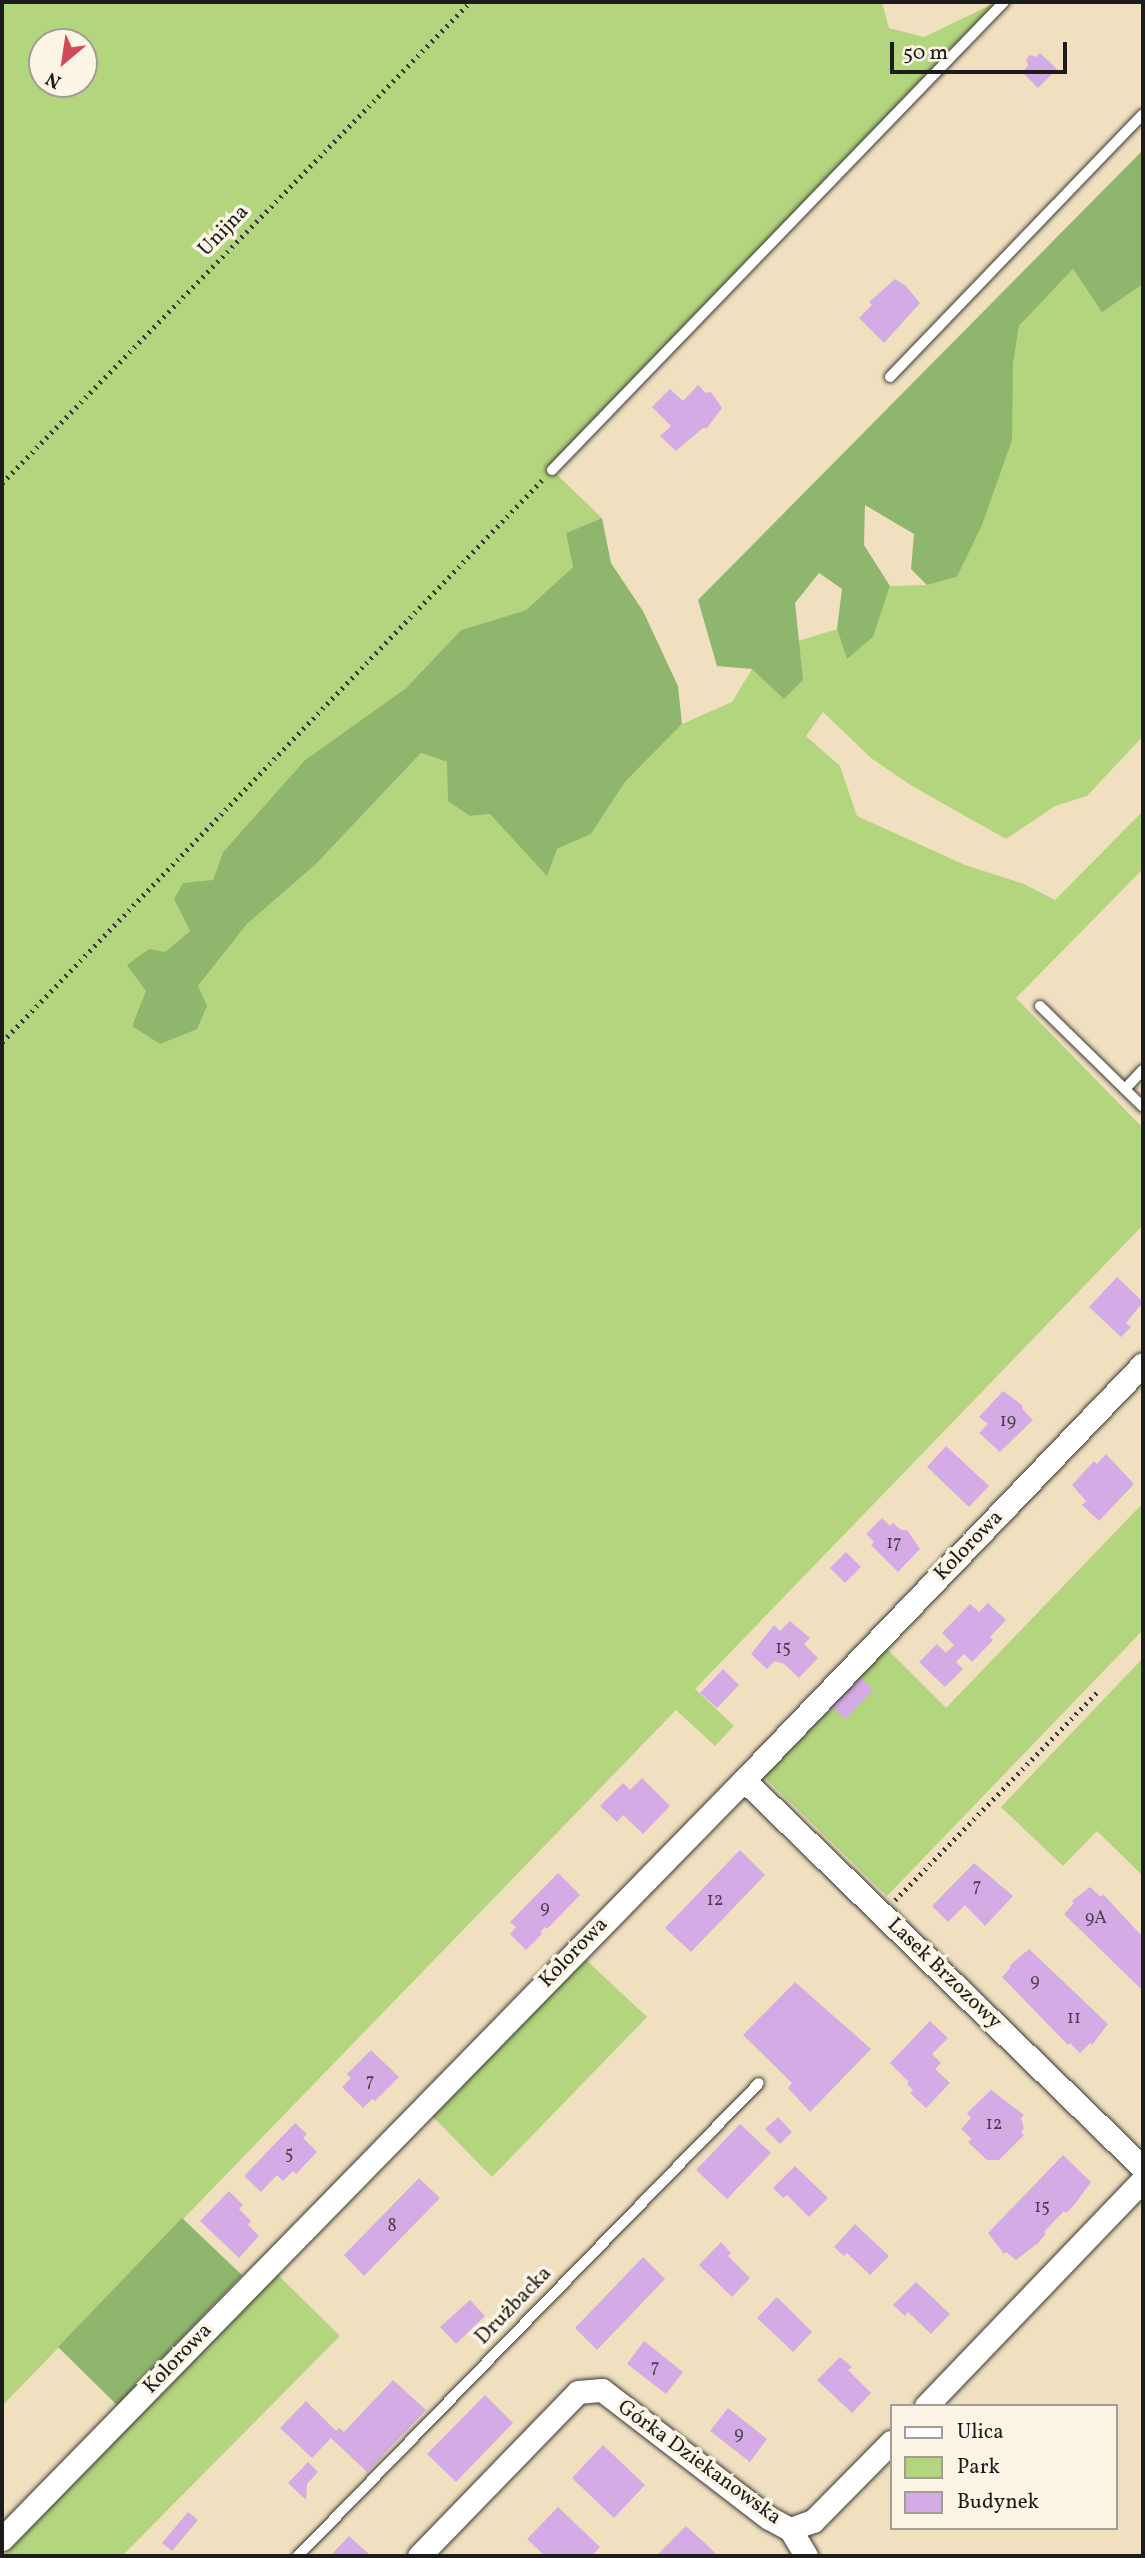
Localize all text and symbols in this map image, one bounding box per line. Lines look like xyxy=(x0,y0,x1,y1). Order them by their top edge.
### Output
north arrow xyxy=(28,28,98,98)
scale bar xyxy=(893,28,1070,72)
text: 50 m xyxy=(903,39,948,68)
text: N xyxy=(41,65,66,94)
street label: Unijna xyxy=(193,200,255,262)
house number: 19 xyxy=(1000,1411,1016,1433)
street label: Kolorowa xyxy=(929,1505,1009,1587)
house number: 17 xyxy=(886,1533,902,1555)
house number: 15 xyxy=(775,1638,791,1660)
house number: 7 xyxy=(973,1876,981,1898)
house number: 12 xyxy=(707,1890,723,1912)
house number: 9 xyxy=(540,1898,550,1920)
house number: 9A xyxy=(1085,1908,1107,1930)
street label: Kolorowa xyxy=(534,1912,614,1994)
street label: Lasek Brzozowy xyxy=(881,1913,1007,2035)
house number: 9 xyxy=(1030,1971,1040,1993)
house number: 11 xyxy=(1067,2008,1081,2030)
house number: 7 xyxy=(366,2071,374,2093)
house number: 12 xyxy=(986,2114,1002,2136)
house number: 5 xyxy=(285,2144,293,2166)
house number: 15 xyxy=(1034,2197,1050,2219)
house number: 8 xyxy=(387,2216,397,2238)
street label: Drużbacka xyxy=(470,2262,558,2350)
street label: Kolorowa xyxy=(138,2318,218,2400)
house number: 7 xyxy=(651,2357,659,2379)
street label: Górka Dziekanowska xyxy=(612,2395,786,2531)
legend xyxy=(890,2404,1117,2530)
text: Ulica xyxy=(957,2418,1004,2447)
house number: 9 xyxy=(734,2424,744,2446)
text: Park xyxy=(957,2453,1000,2482)
text: Budynek xyxy=(957,2488,1039,2517)

